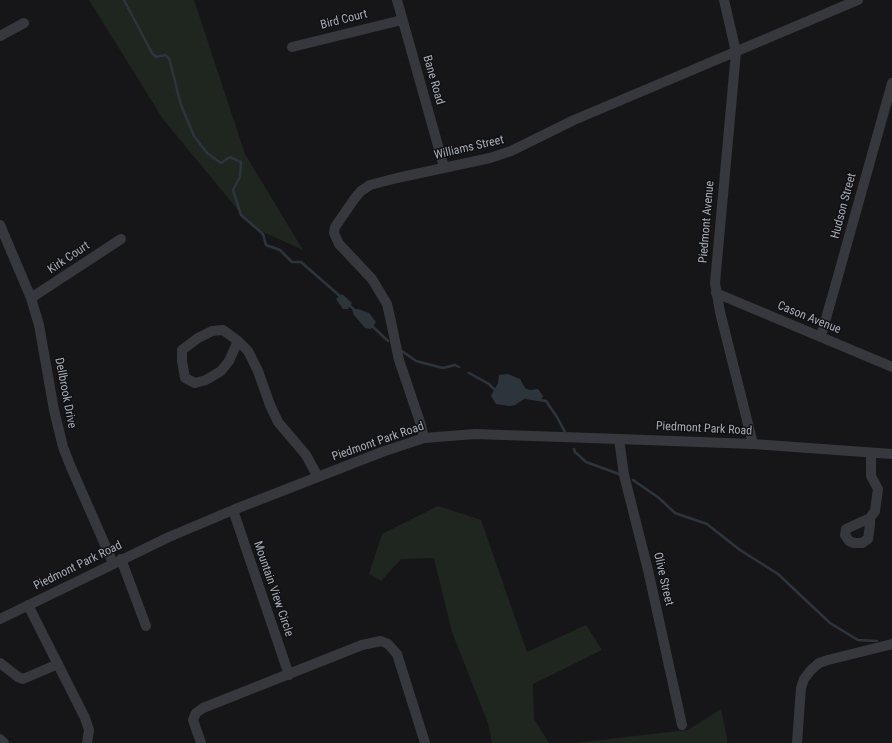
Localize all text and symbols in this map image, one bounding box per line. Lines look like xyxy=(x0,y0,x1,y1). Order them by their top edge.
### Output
street label: Bird Court xyxy=(319,7,369,33)
street label: Bane Road xyxy=(419,54,447,106)
street label: Williams Street xyxy=(433,133,505,163)
street label: Hudson Street xyxy=(828,172,860,240)
street label: Piedmont Avenue xyxy=(696,180,718,264)
street label: Kirk Court xyxy=(45,239,93,277)
street label: Cason Avenue xyxy=(775,299,843,337)
street label: Dellbrook Drive xyxy=(51,356,79,430)
street label: Piedmont Park Road xyxy=(330,419,426,465)
street label: Piedmont Park Road xyxy=(655,419,753,439)
street label: Piedmont Park Road xyxy=(32,538,124,594)
street label: Mountain View Circle xyxy=(250,539,296,639)
street label: Olive Street xyxy=(650,551,676,607)

